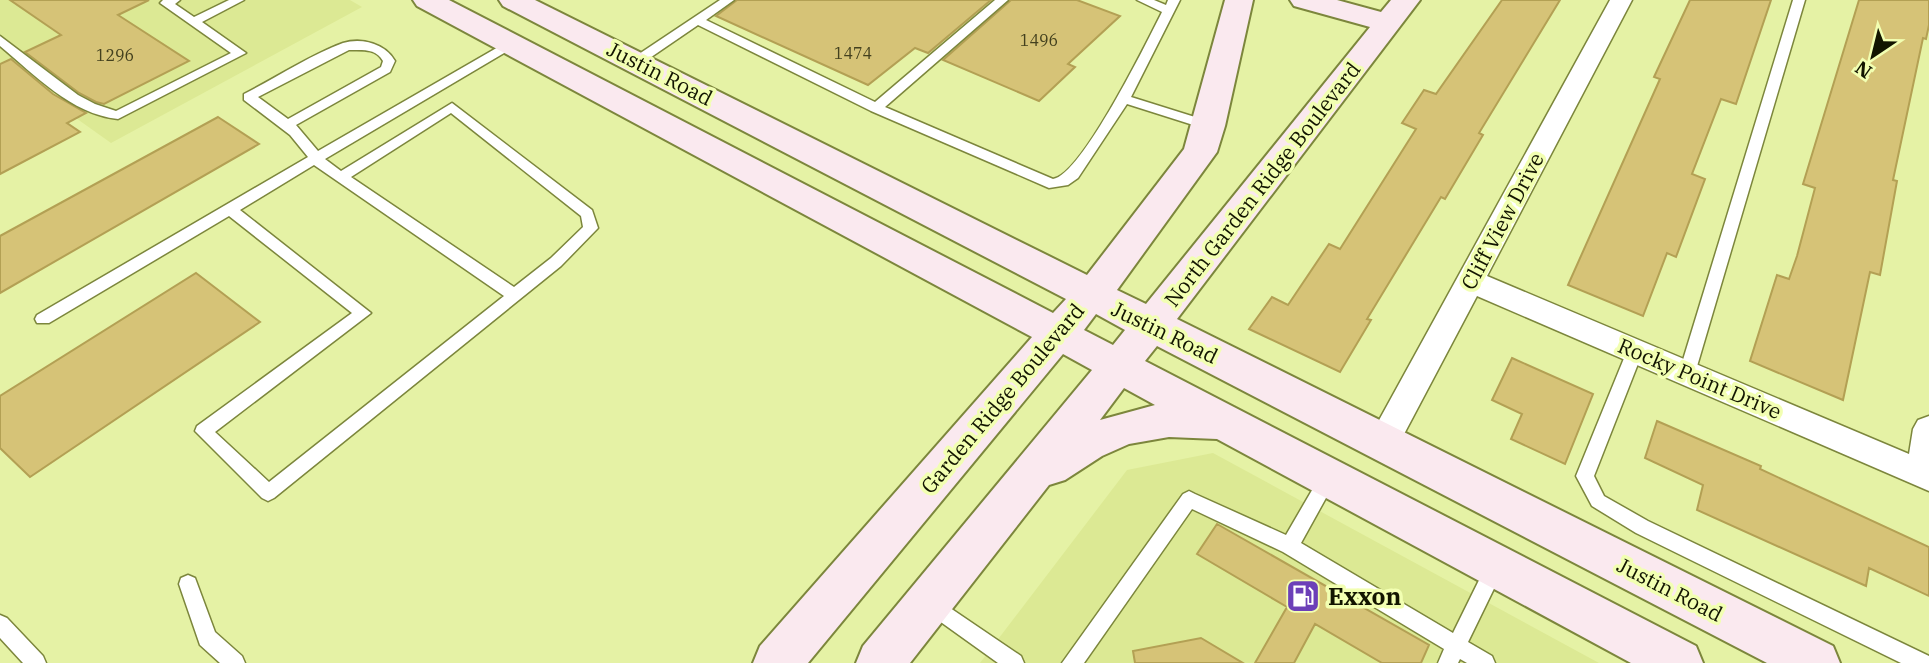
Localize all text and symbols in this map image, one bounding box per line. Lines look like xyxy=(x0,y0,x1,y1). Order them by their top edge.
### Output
north arrow xyxy=(1838,21,1908,91)
house number: 1496 xyxy=(1020,30,1058,50)
street label: Justin Road xyxy=(602,34,718,112)
house number: 1474 xyxy=(834,43,872,63)
house number: 1296 xyxy=(96,45,134,65)
street label: North Garden Ridge Boulevard xyxy=(1158,56,1367,312)
text: N xyxy=(1850,56,1876,84)
street label: Cliff View Drive xyxy=(1454,148,1550,294)
street label: Justin Road xyxy=(1107,294,1223,370)
street label: Garden Ridge Boulevard xyxy=(914,297,1090,499)
street label: Rocky Point Drive xyxy=(1614,331,1786,425)
street label: Justin Road xyxy=(1612,550,1728,628)
fuel station icon: Exxon xyxy=(1284,577,1322,615)
place label: Exxon xyxy=(1328,580,1402,612)

